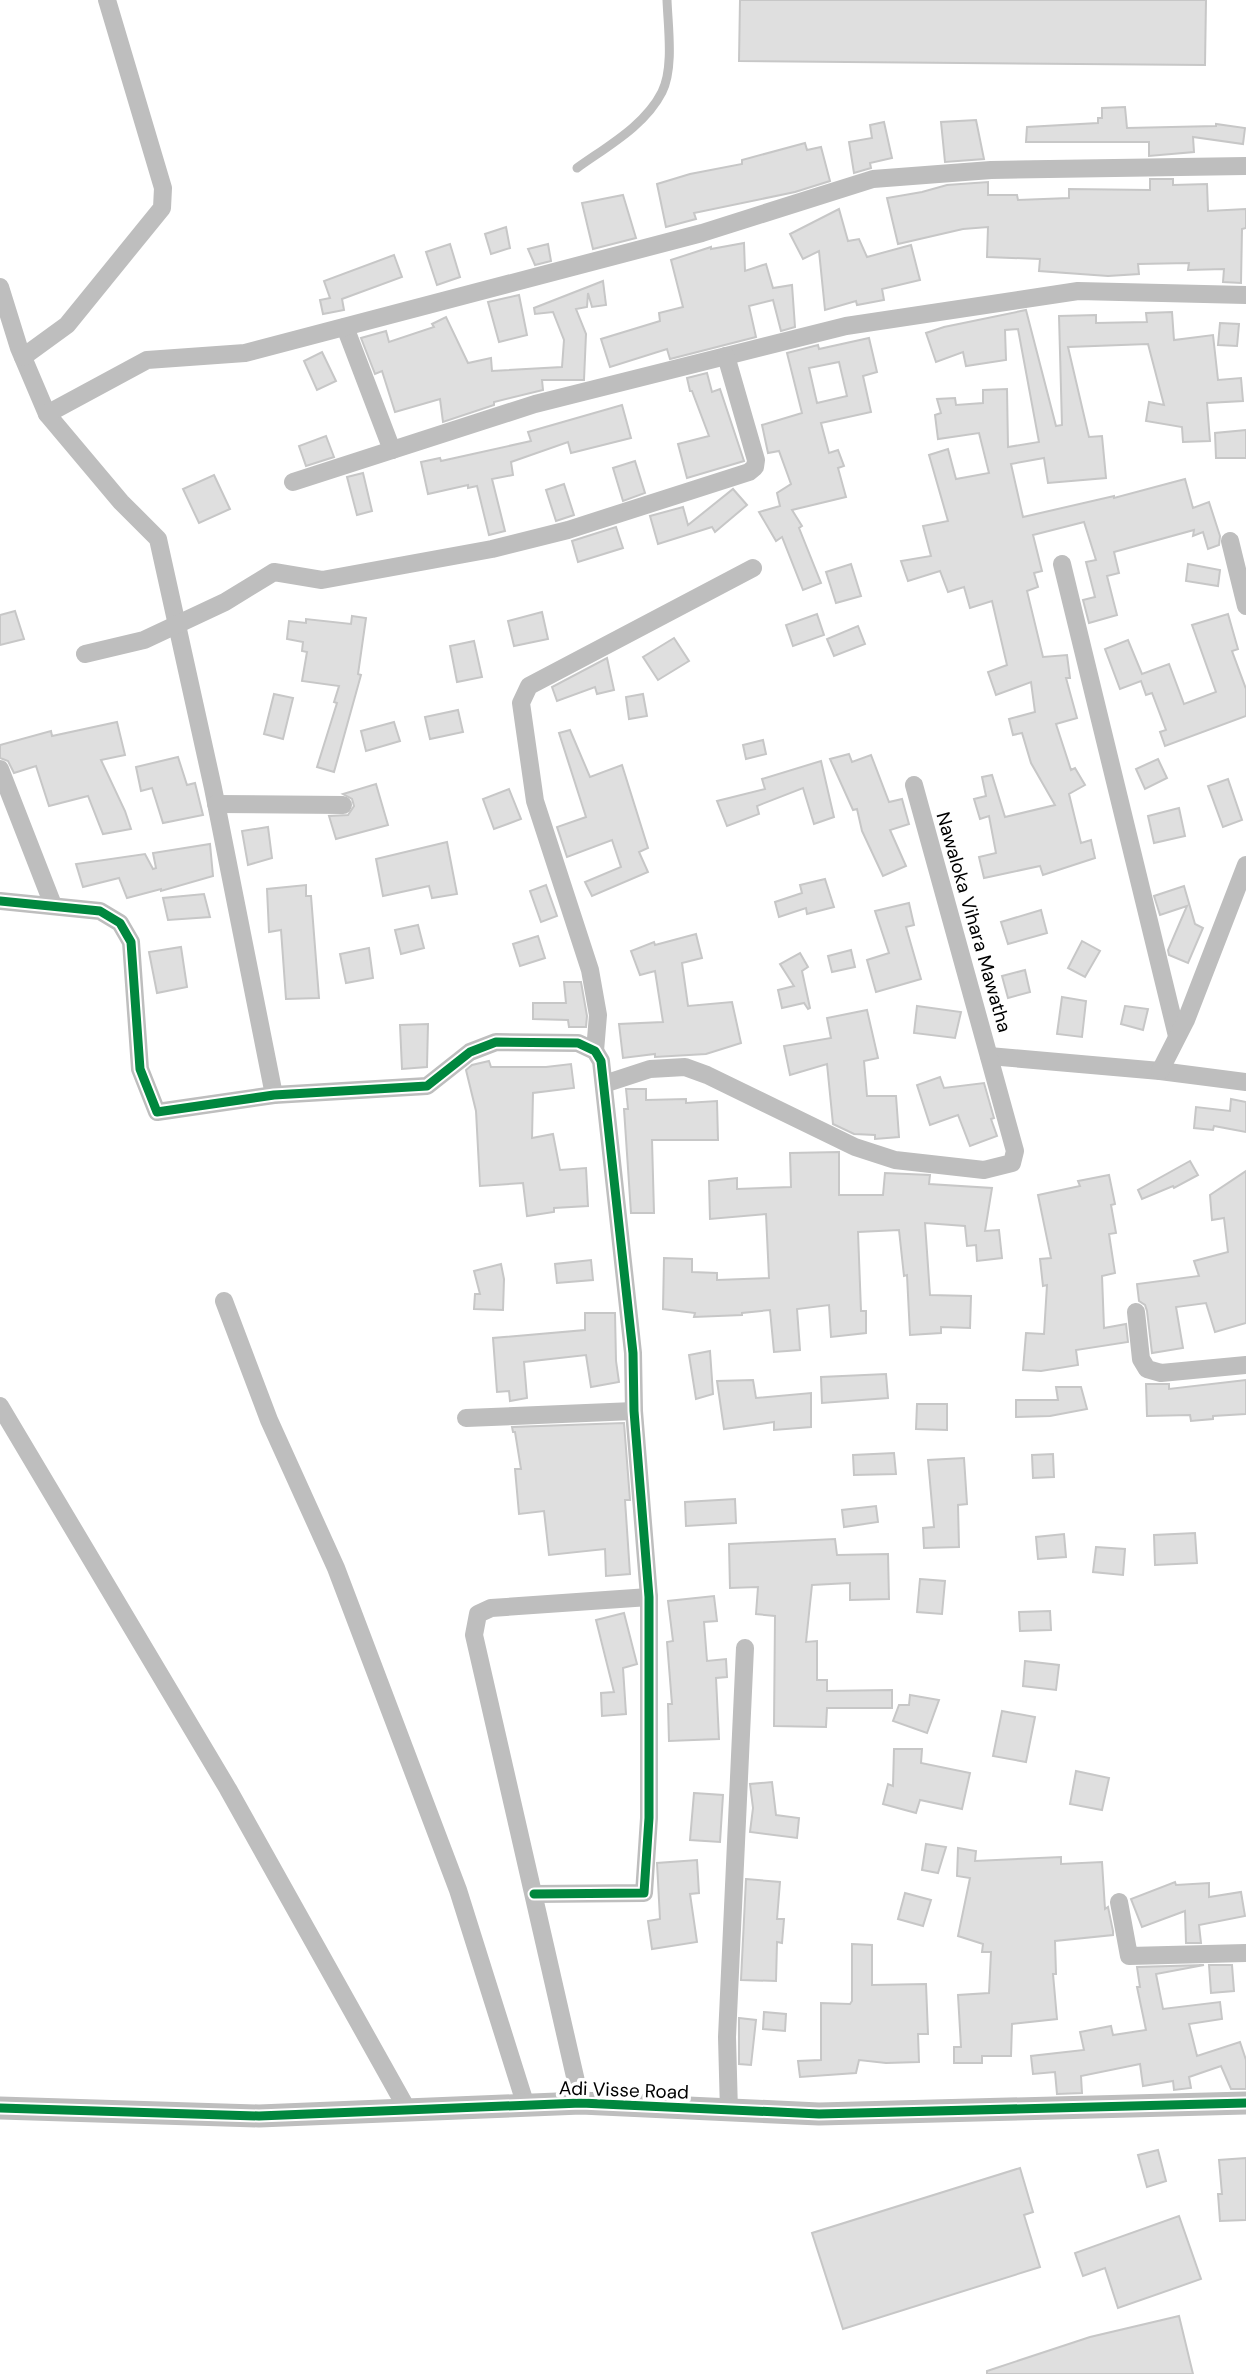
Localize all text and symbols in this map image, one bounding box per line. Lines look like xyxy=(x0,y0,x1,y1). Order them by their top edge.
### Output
street label: Nawaloka Vihara Mawatha xyxy=(931,809,1017,1035)
street label: Adi Visse Road xyxy=(559,2075,689,2105)

